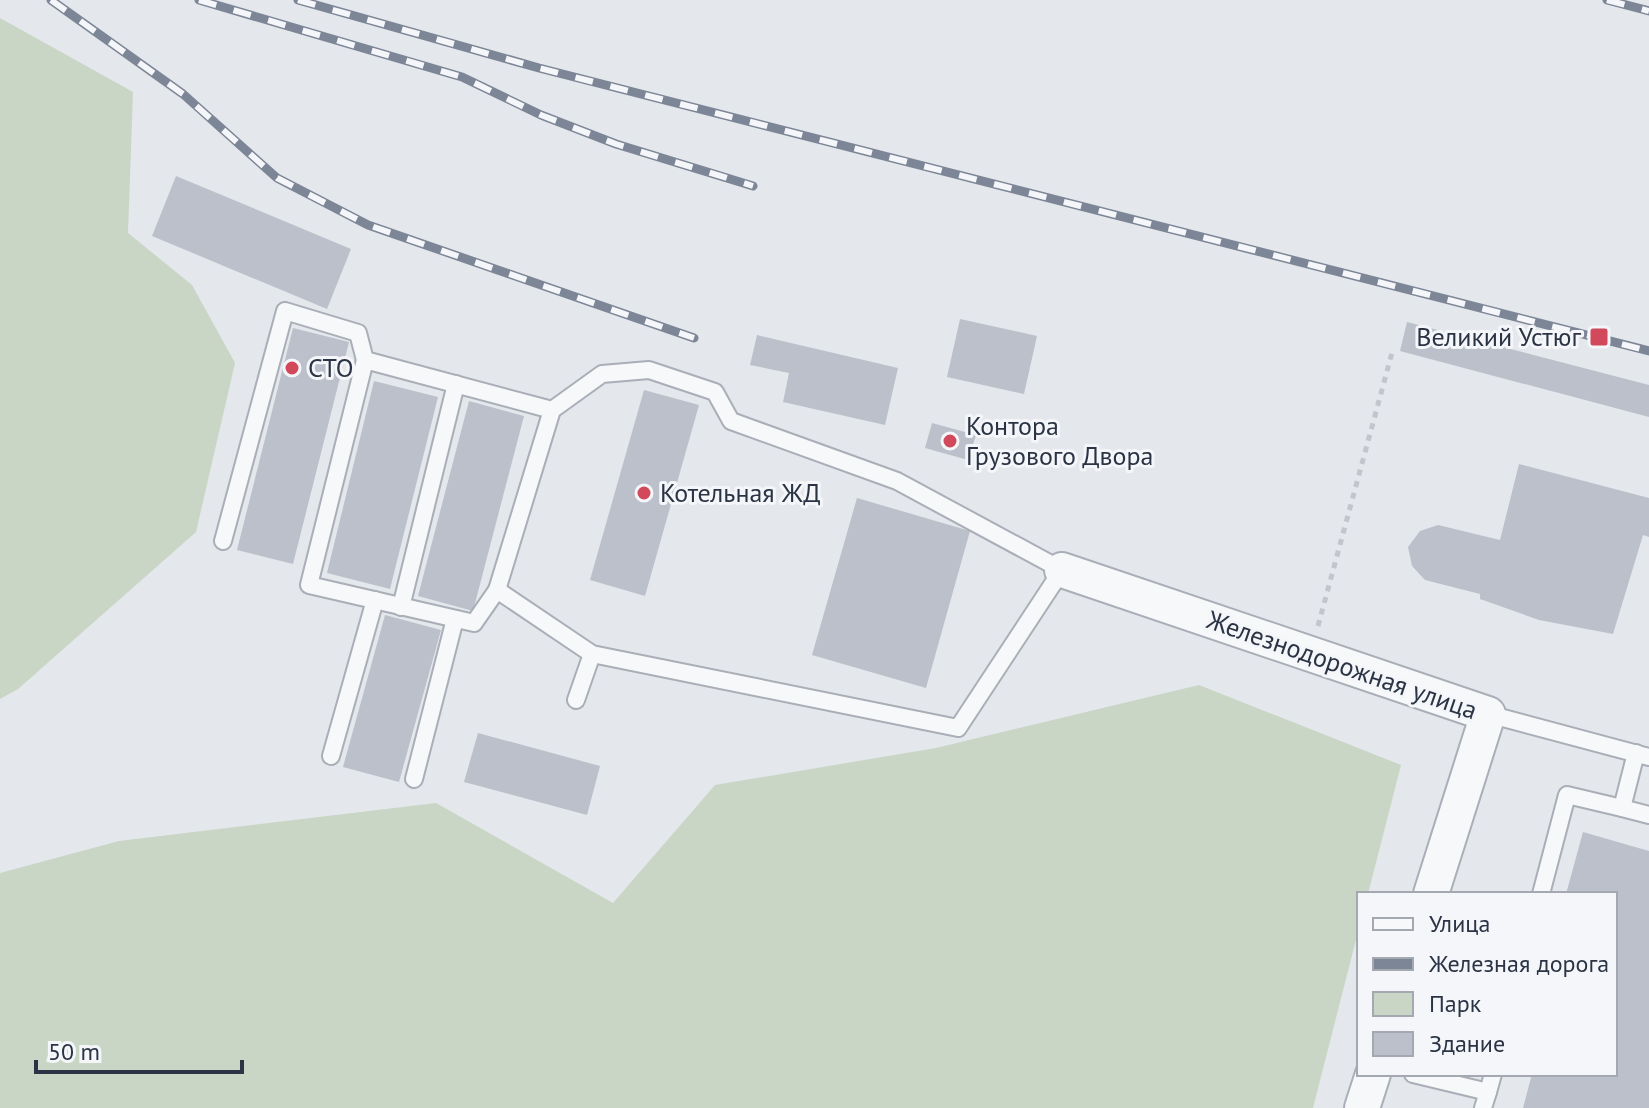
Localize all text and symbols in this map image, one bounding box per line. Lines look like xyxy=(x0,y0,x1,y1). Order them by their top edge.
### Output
place label: Великий Устюг xyxy=(1416,320,1581,353)
marker: Великий Устюг xyxy=(1588,326,1610,348)
place label: СТО xyxy=(308,351,354,384)
marker: СТО xyxy=(283,359,301,377)
place label: Контора Грузового Двора xyxy=(966,409,1153,472)
marker: Контора Грузового Двора xyxy=(941,432,959,450)
place label: Котельная ЖД xyxy=(660,476,821,509)
marker: Котельная ЖД xyxy=(635,484,653,502)
street label: Железнодорожная улица xyxy=(1202,602,1482,726)
legend xyxy=(1357,892,1617,1076)
text: Улица xyxy=(1429,908,1490,939)
text: Железная дорога xyxy=(1428,948,1609,979)
text: Парк xyxy=(1429,988,1482,1019)
scale bar xyxy=(36,1024,242,1074)
text: Здание xyxy=(1429,1028,1505,1059)
text: 50 m xyxy=(48,1036,100,1067)

